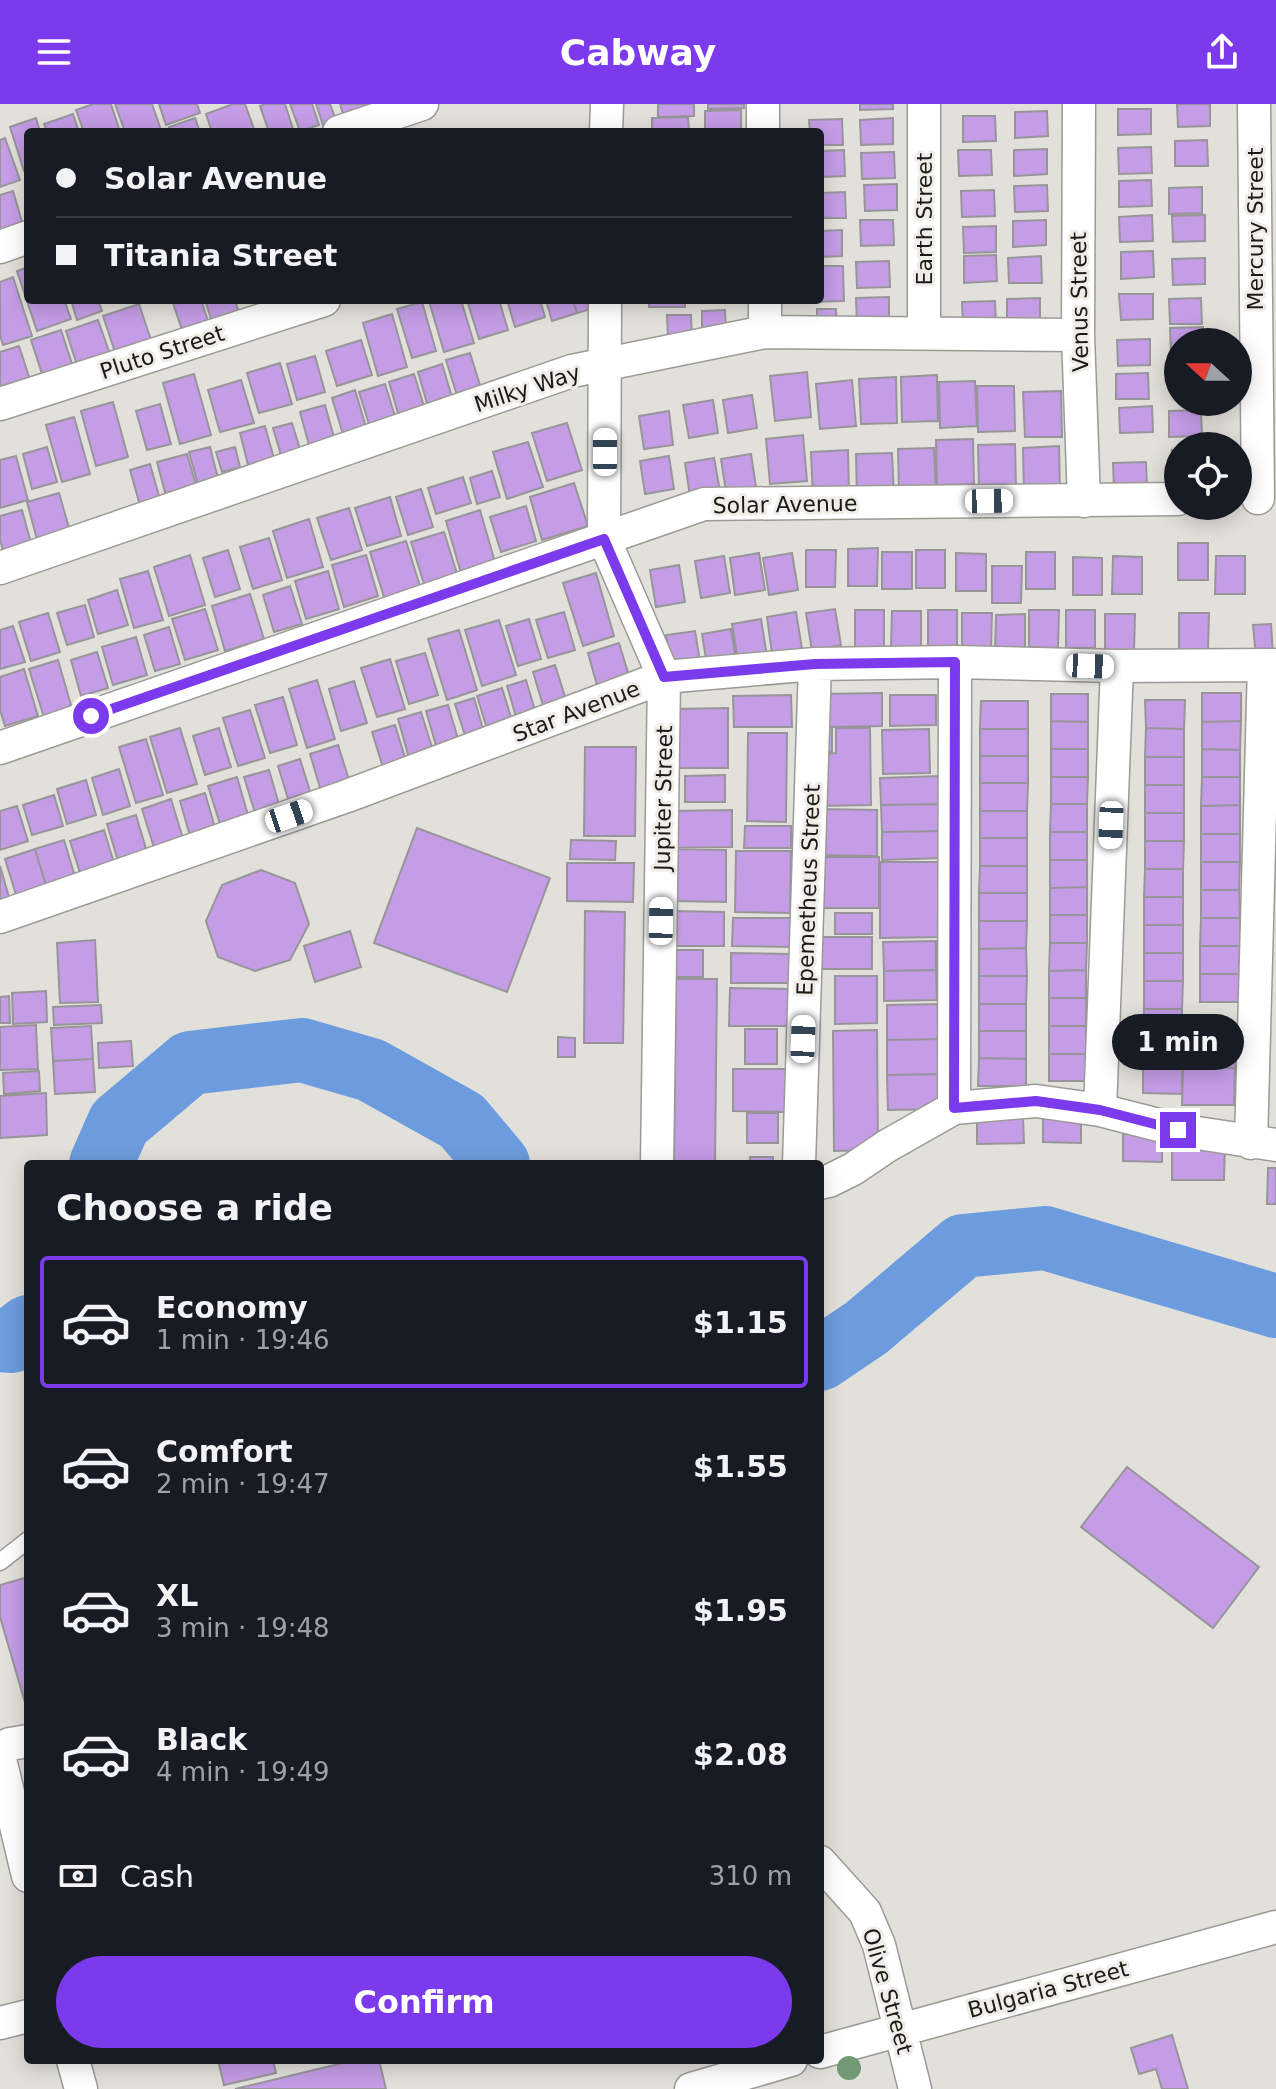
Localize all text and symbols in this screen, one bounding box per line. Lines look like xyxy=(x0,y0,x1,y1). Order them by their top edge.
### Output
icon: menu xyxy=(32,30,76,74)
icon: share xyxy=(1200,30,1244,74)
text: Cabway xyxy=(560,32,716,73)
street label: Mercury Street xyxy=(1243,147,1268,311)
street label: Earth Street xyxy=(912,152,937,285)
text: Solar Avenue xyxy=(104,161,327,196)
street label: Venus Street xyxy=(1066,231,1093,372)
text: Titania Street xyxy=(104,238,337,273)
street label: Pluto Street xyxy=(97,321,228,384)
north arrow xyxy=(1164,328,1252,416)
map controls xyxy=(1164,328,1252,520)
street label: Milky Way xyxy=(471,360,583,417)
car xyxy=(593,428,617,476)
button: locate xyxy=(1164,432,1252,520)
car xyxy=(965,489,1013,513)
street label: Solar Avenue xyxy=(712,491,858,518)
car xyxy=(1066,653,1114,679)
street label: Star Avenue xyxy=(509,676,643,747)
route start xyxy=(73,698,109,734)
street label: Jupiter Street xyxy=(650,725,677,873)
street label: Epemetheus Street xyxy=(792,783,825,996)
car xyxy=(262,797,316,835)
car xyxy=(1098,801,1124,849)
car xyxy=(649,897,673,945)
callout: 1 min xyxy=(1112,1014,1244,1070)
car xyxy=(790,1015,816,1063)
text: 1 min xyxy=(1137,1027,1219,1057)
route end xyxy=(1160,1112,1196,1148)
text: Choose a ride xyxy=(56,1187,333,1228)
icon: car xyxy=(60,1286,132,1358)
text: Economy xyxy=(156,1290,308,1325)
text: $1.15 xyxy=(693,1305,788,1340)
text: 1 min · 19:46 xyxy=(156,1325,330,1355)
icon: car xyxy=(60,1430,132,1502)
text: Comfort xyxy=(156,1434,293,1469)
text: $1.55 xyxy=(693,1449,788,1484)
text: 2 min · 19:47 xyxy=(156,1469,330,1499)
icon: car xyxy=(60,1574,132,1646)
text: XL xyxy=(156,1578,198,1613)
text: $1.95 xyxy=(693,1593,788,1628)
text: 3 min · 19:48 xyxy=(156,1613,330,1643)
icon: car xyxy=(60,1718,132,1790)
text: Black xyxy=(156,1722,247,1757)
text: $2.08 xyxy=(693,1737,788,1772)
text: 4 min · 19:49 xyxy=(156,1757,330,1787)
icon: cash xyxy=(56,1854,100,1898)
text: Cash xyxy=(120,1859,194,1894)
text: 310 m xyxy=(709,1861,792,1891)
street label: Olive Street xyxy=(858,1925,918,2057)
button: Confirm xyxy=(56,1956,792,2048)
street label: Bulgaria Street xyxy=(965,1956,1131,2023)

